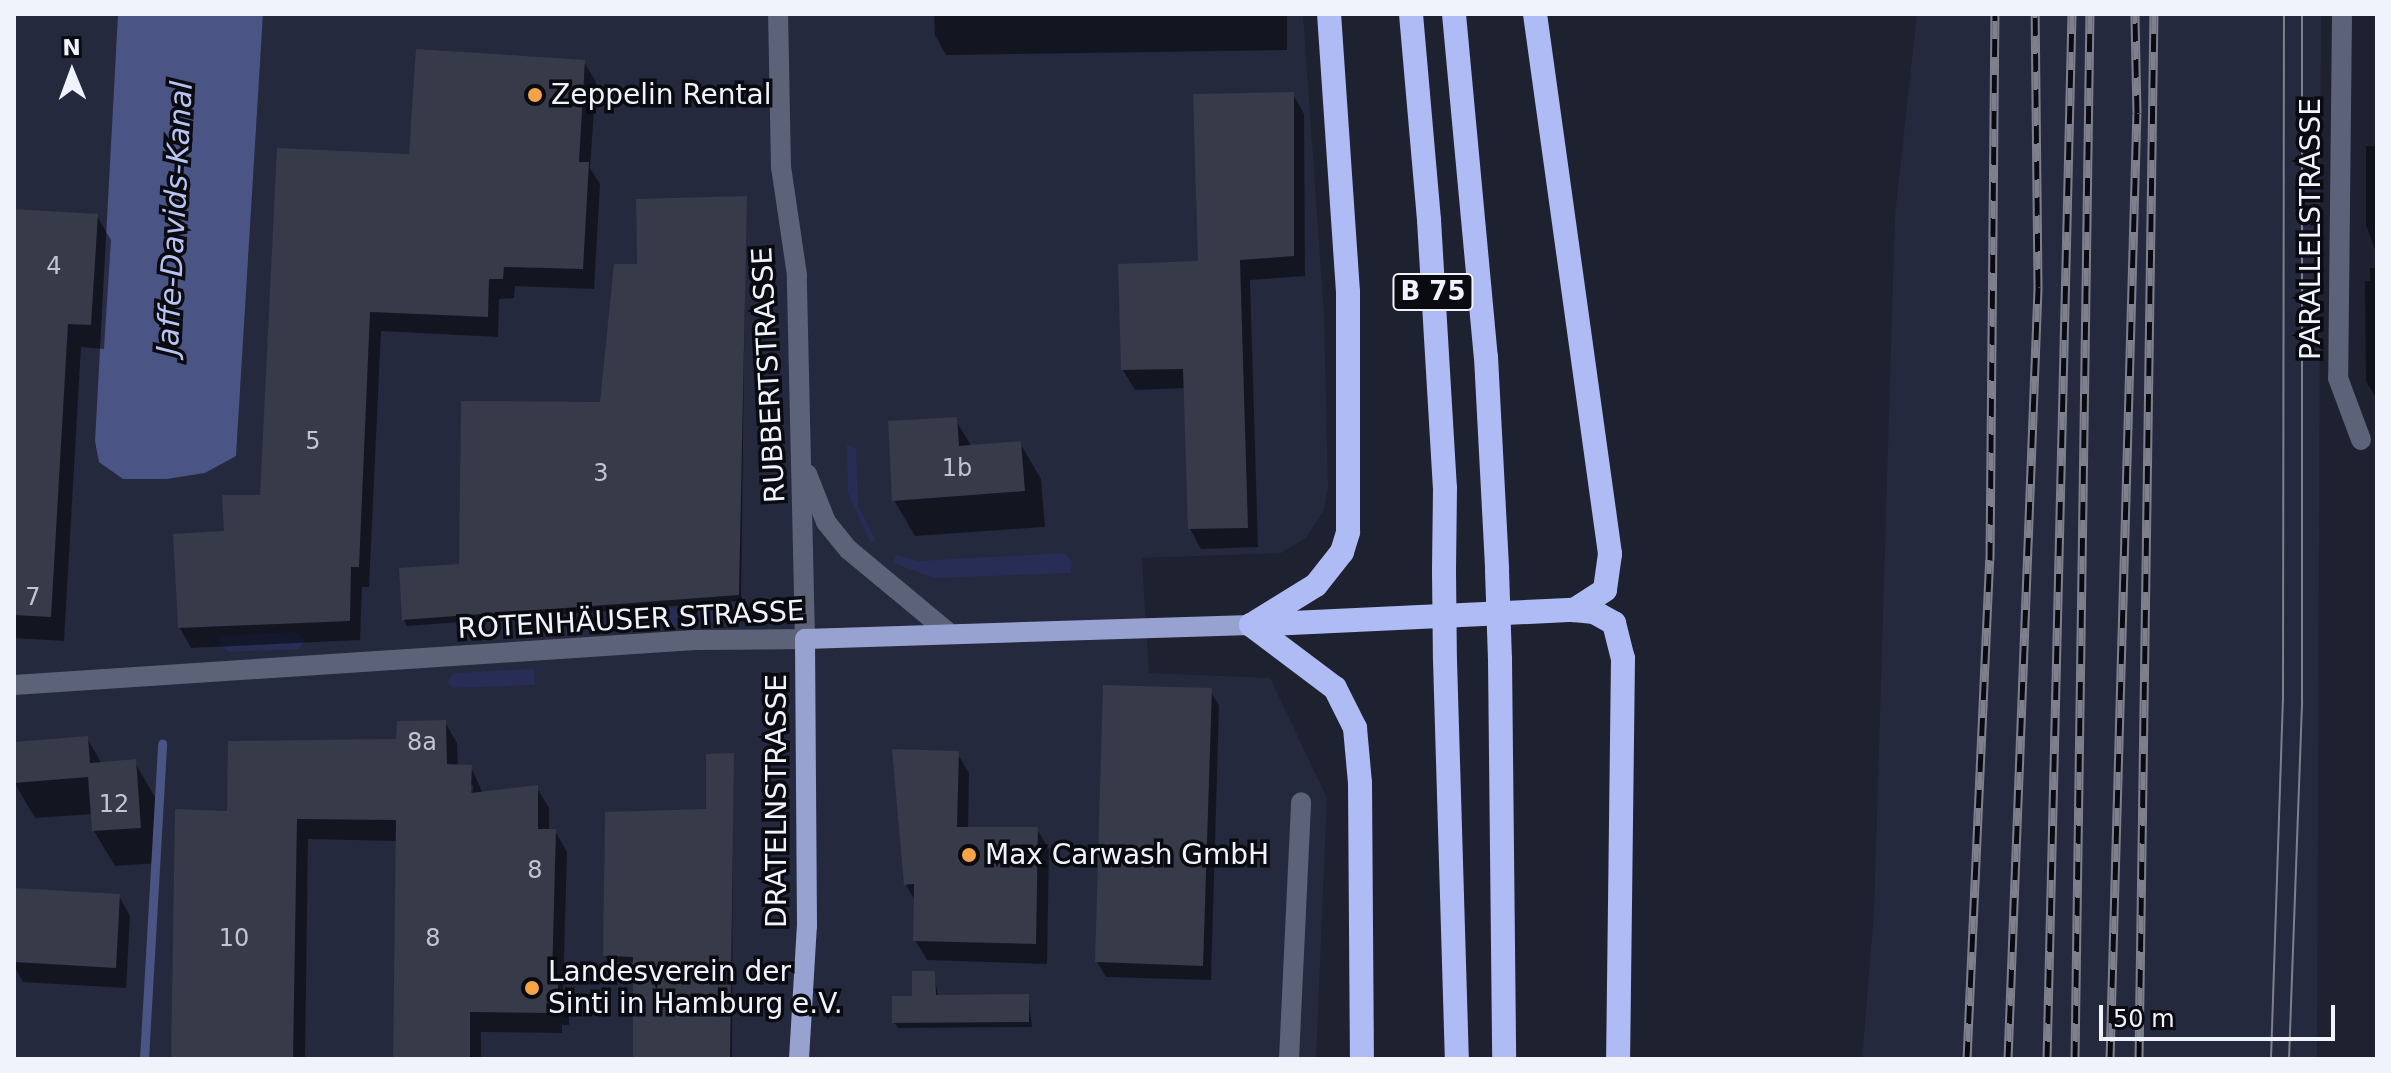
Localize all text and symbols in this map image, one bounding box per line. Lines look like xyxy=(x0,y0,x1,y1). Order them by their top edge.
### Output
north arrow xyxy=(32,32,112,112)
text: N xyxy=(62,35,81,60)
place label: Zeppelin Rental xyxy=(551,78,771,112)
water label: Jaffe-Davids-Kanal xyxy=(150,80,200,356)
marker: Zeppelin Rental xyxy=(526,86,544,104)
street label: PARALLELSTRASSE xyxy=(2294,98,2328,360)
street label: RUBBERTSTRASSE xyxy=(746,246,792,504)
house number: 4 xyxy=(46,253,62,281)
road number: B 75 xyxy=(1391,270,1475,314)
house number: 5 xyxy=(305,428,321,456)
house number: 1b xyxy=(942,455,972,483)
house number: 3 xyxy=(593,460,609,488)
house number: 7 xyxy=(25,584,41,612)
street label: ROTENHÄUSER STRASSE xyxy=(457,594,805,646)
street label: DRATELNSTRASSE xyxy=(760,674,794,928)
house number: 8a xyxy=(407,729,437,757)
house number: 12 xyxy=(99,791,129,819)
place label: Max Carwash GmbH xyxy=(985,838,1269,872)
marker: Max Carwash GmbH xyxy=(960,846,978,864)
house number: 8 xyxy=(527,857,543,885)
house number: 10 xyxy=(219,925,249,953)
house number: 8 xyxy=(425,925,441,953)
place label: Landesverein der Sinti in Hamburg e.V. xyxy=(548,955,843,1021)
marker: Landesverein der Sinti in Hamburg e.V. xyxy=(523,979,541,997)
scale bar xyxy=(2103,989,2339,1039)
text: 50 m xyxy=(2113,1005,2175,1033)

